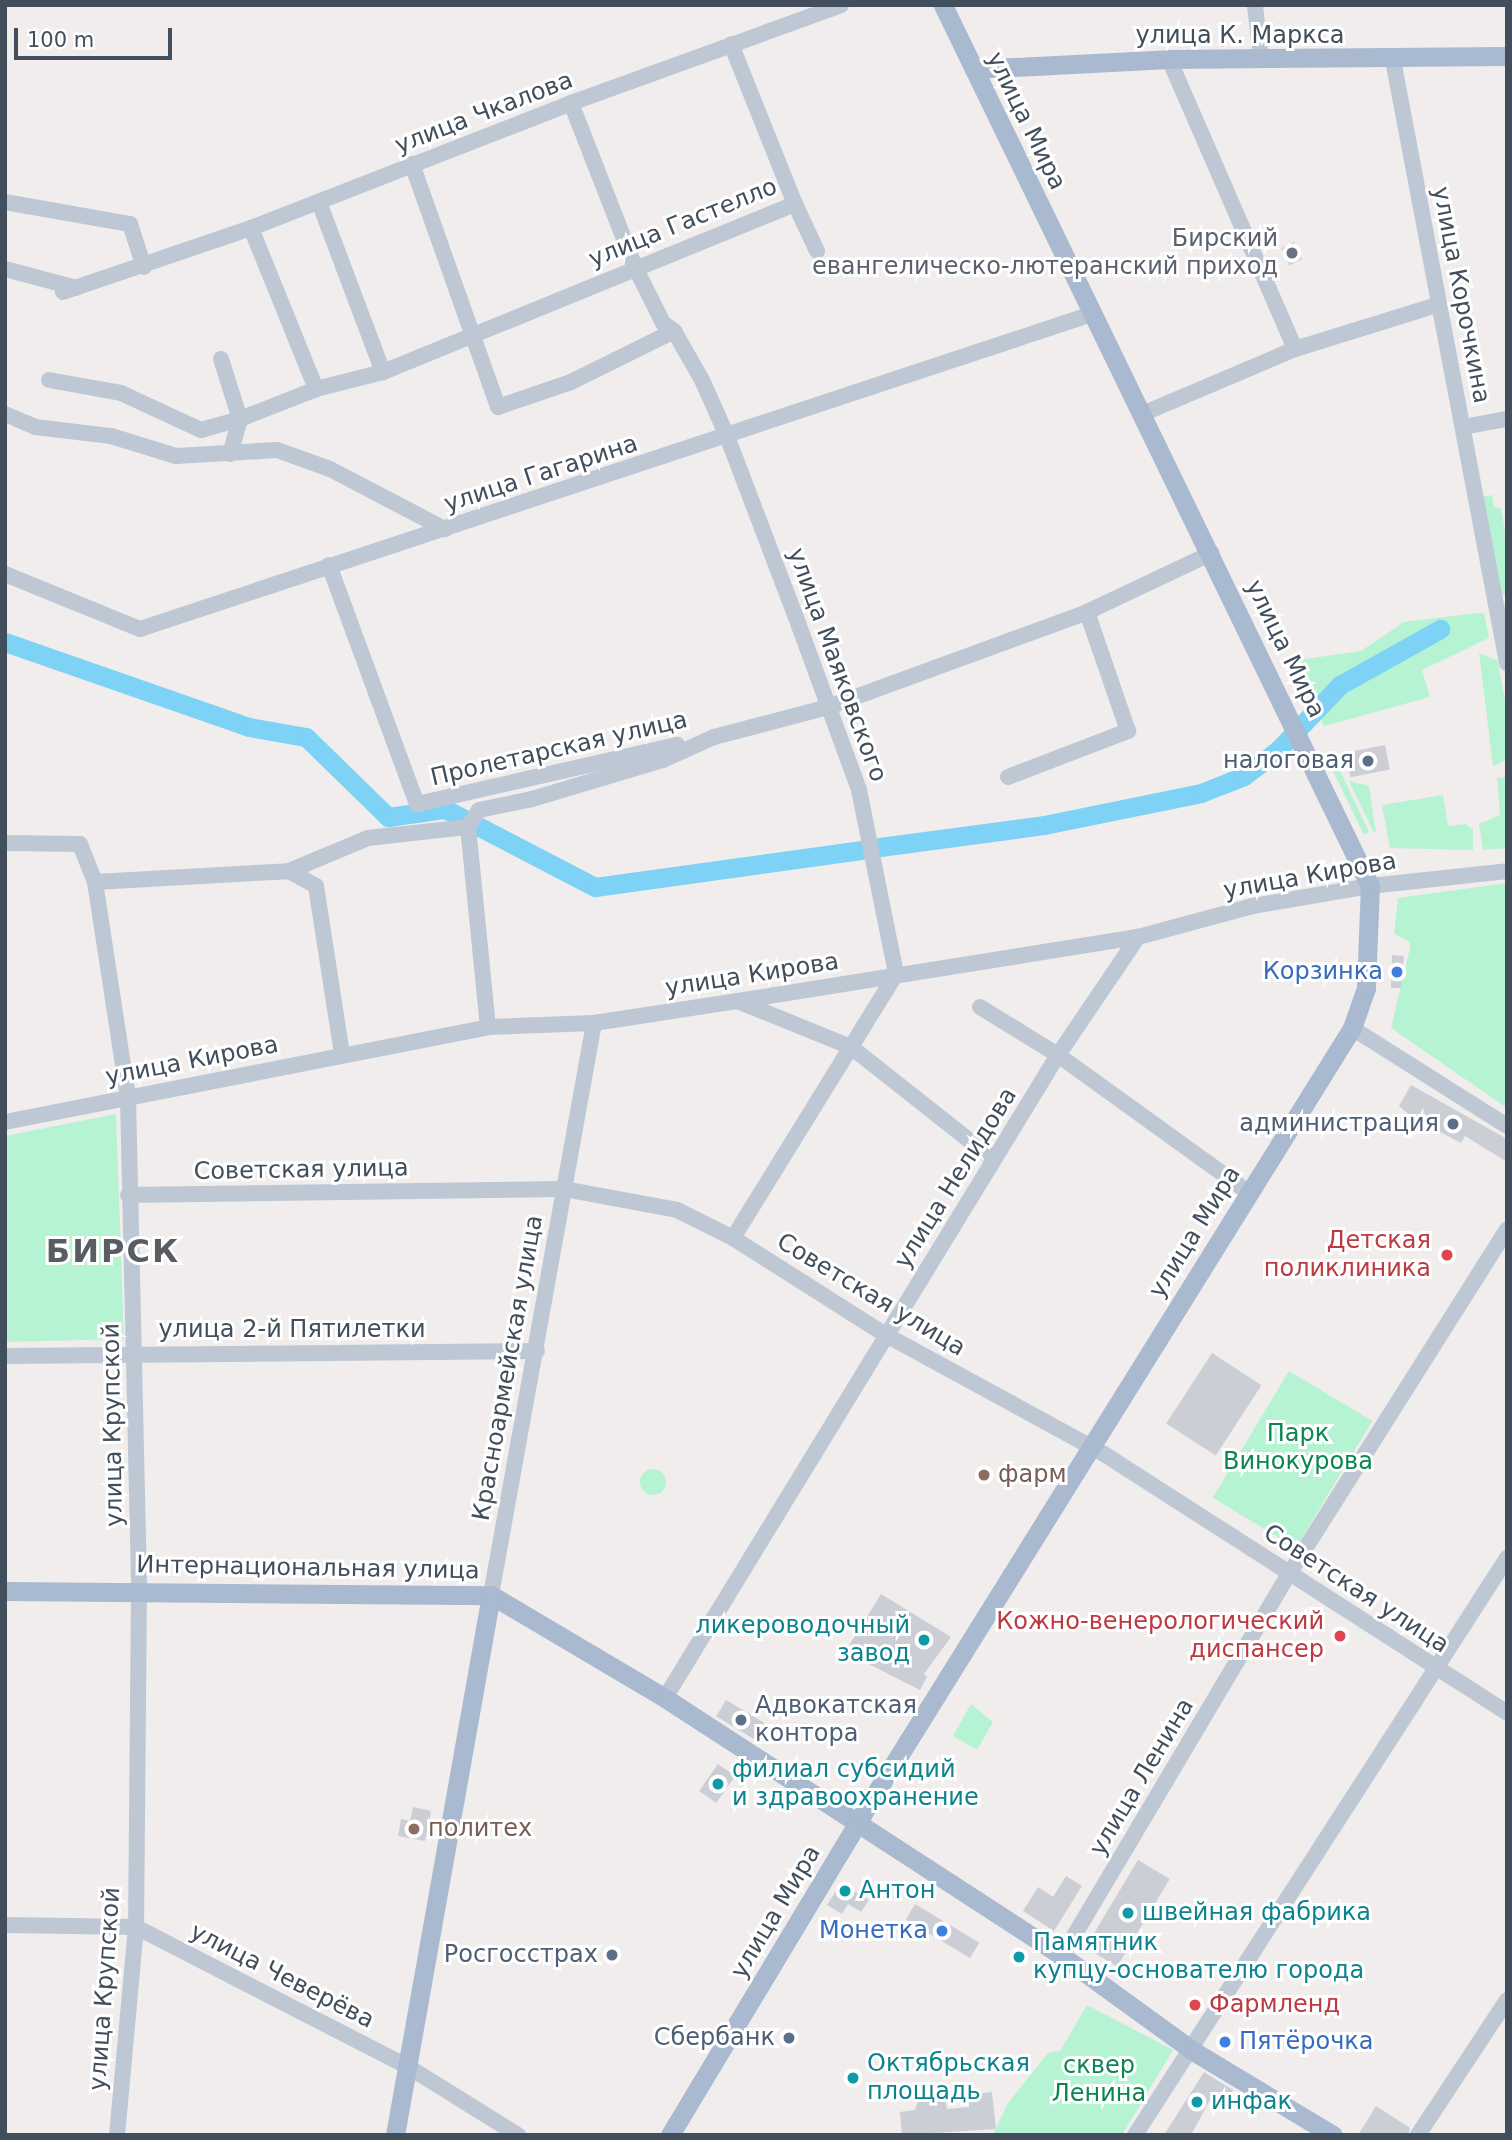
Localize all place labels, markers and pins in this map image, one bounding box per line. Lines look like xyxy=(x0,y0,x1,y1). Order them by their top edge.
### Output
place label: Бирский евангелическо-лютеранский приход xyxy=(812,225,1278,281)
marker: Бирский евангелическо-лютеранский приход xyxy=(1284,245,1300,261)
place label: налоговая xyxy=(1223,747,1354,775)
marker: налоговая xyxy=(1360,753,1376,769)
place label: Корзинка xyxy=(1263,958,1383,986)
marker: Корзинка xyxy=(1389,964,1405,980)
place label: администрация xyxy=(1239,1110,1439,1138)
marker: администрация xyxy=(1445,1116,1461,1132)
place label: Детская поликлиника xyxy=(1264,1227,1431,1283)
marker: Детская поликлиника xyxy=(1437,1245,1457,1265)
place label: фарм xyxy=(998,1461,1067,1489)
marker: фарм xyxy=(976,1467,992,1483)
place label: Кожно-венерологический диспансер xyxy=(996,1608,1324,1664)
place label: ликероводочный завод xyxy=(695,1612,910,1668)
marker: Кожно-венерологический диспансер xyxy=(1330,1626,1350,1646)
marker: ликероводочный завод xyxy=(916,1632,932,1648)
place label: Адвокатская контора xyxy=(755,1692,917,1748)
marker: Адвокатская контора xyxy=(733,1712,749,1728)
place label: филиал субсидий и здравоохранение xyxy=(732,1756,979,1812)
marker: филиал субсидий и здравоохранение xyxy=(710,1776,726,1792)
place label: политех xyxy=(428,1815,532,1843)
marker: политех xyxy=(406,1821,422,1837)
place label: Антон xyxy=(859,1877,935,1905)
marker: Антон xyxy=(837,1883,853,1899)
place label: швейная фабрика xyxy=(1142,1899,1371,1927)
marker: швейная фабрика xyxy=(1120,1905,1136,1921)
place label: Монетка xyxy=(819,1917,928,1945)
marker: Монетка xyxy=(934,1923,950,1939)
place label: Памятник купцу-основателю города xyxy=(1033,1929,1364,1985)
place label: Росгосстрах xyxy=(444,1941,598,1969)
marker: Росгосстрах xyxy=(604,1947,620,1963)
marker: Памятник купцу-основателю города xyxy=(1011,1949,1027,1965)
place label: Фармленд xyxy=(1209,1991,1340,2019)
marker: Фармленд xyxy=(1187,1997,1203,2013)
place label: Сбербанк xyxy=(654,2024,775,2052)
place label: Пятёрочка xyxy=(1239,2028,1374,2056)
marker: Сбербанк xyxy=(781,2030,797,2046)
marker: Пятёрочка xyxy=(1217,2034,1233,2050)
place label: Октябрьская площадь xyxy=(867,2050,1030,2106)
marker: Октябрьская площадь xyxy=(845,2070,861,2086)
place label: инфак xyxy=(1211,2088,1292,2116)
marker: инфак xyxy=(1189,2094,1205,2110)

